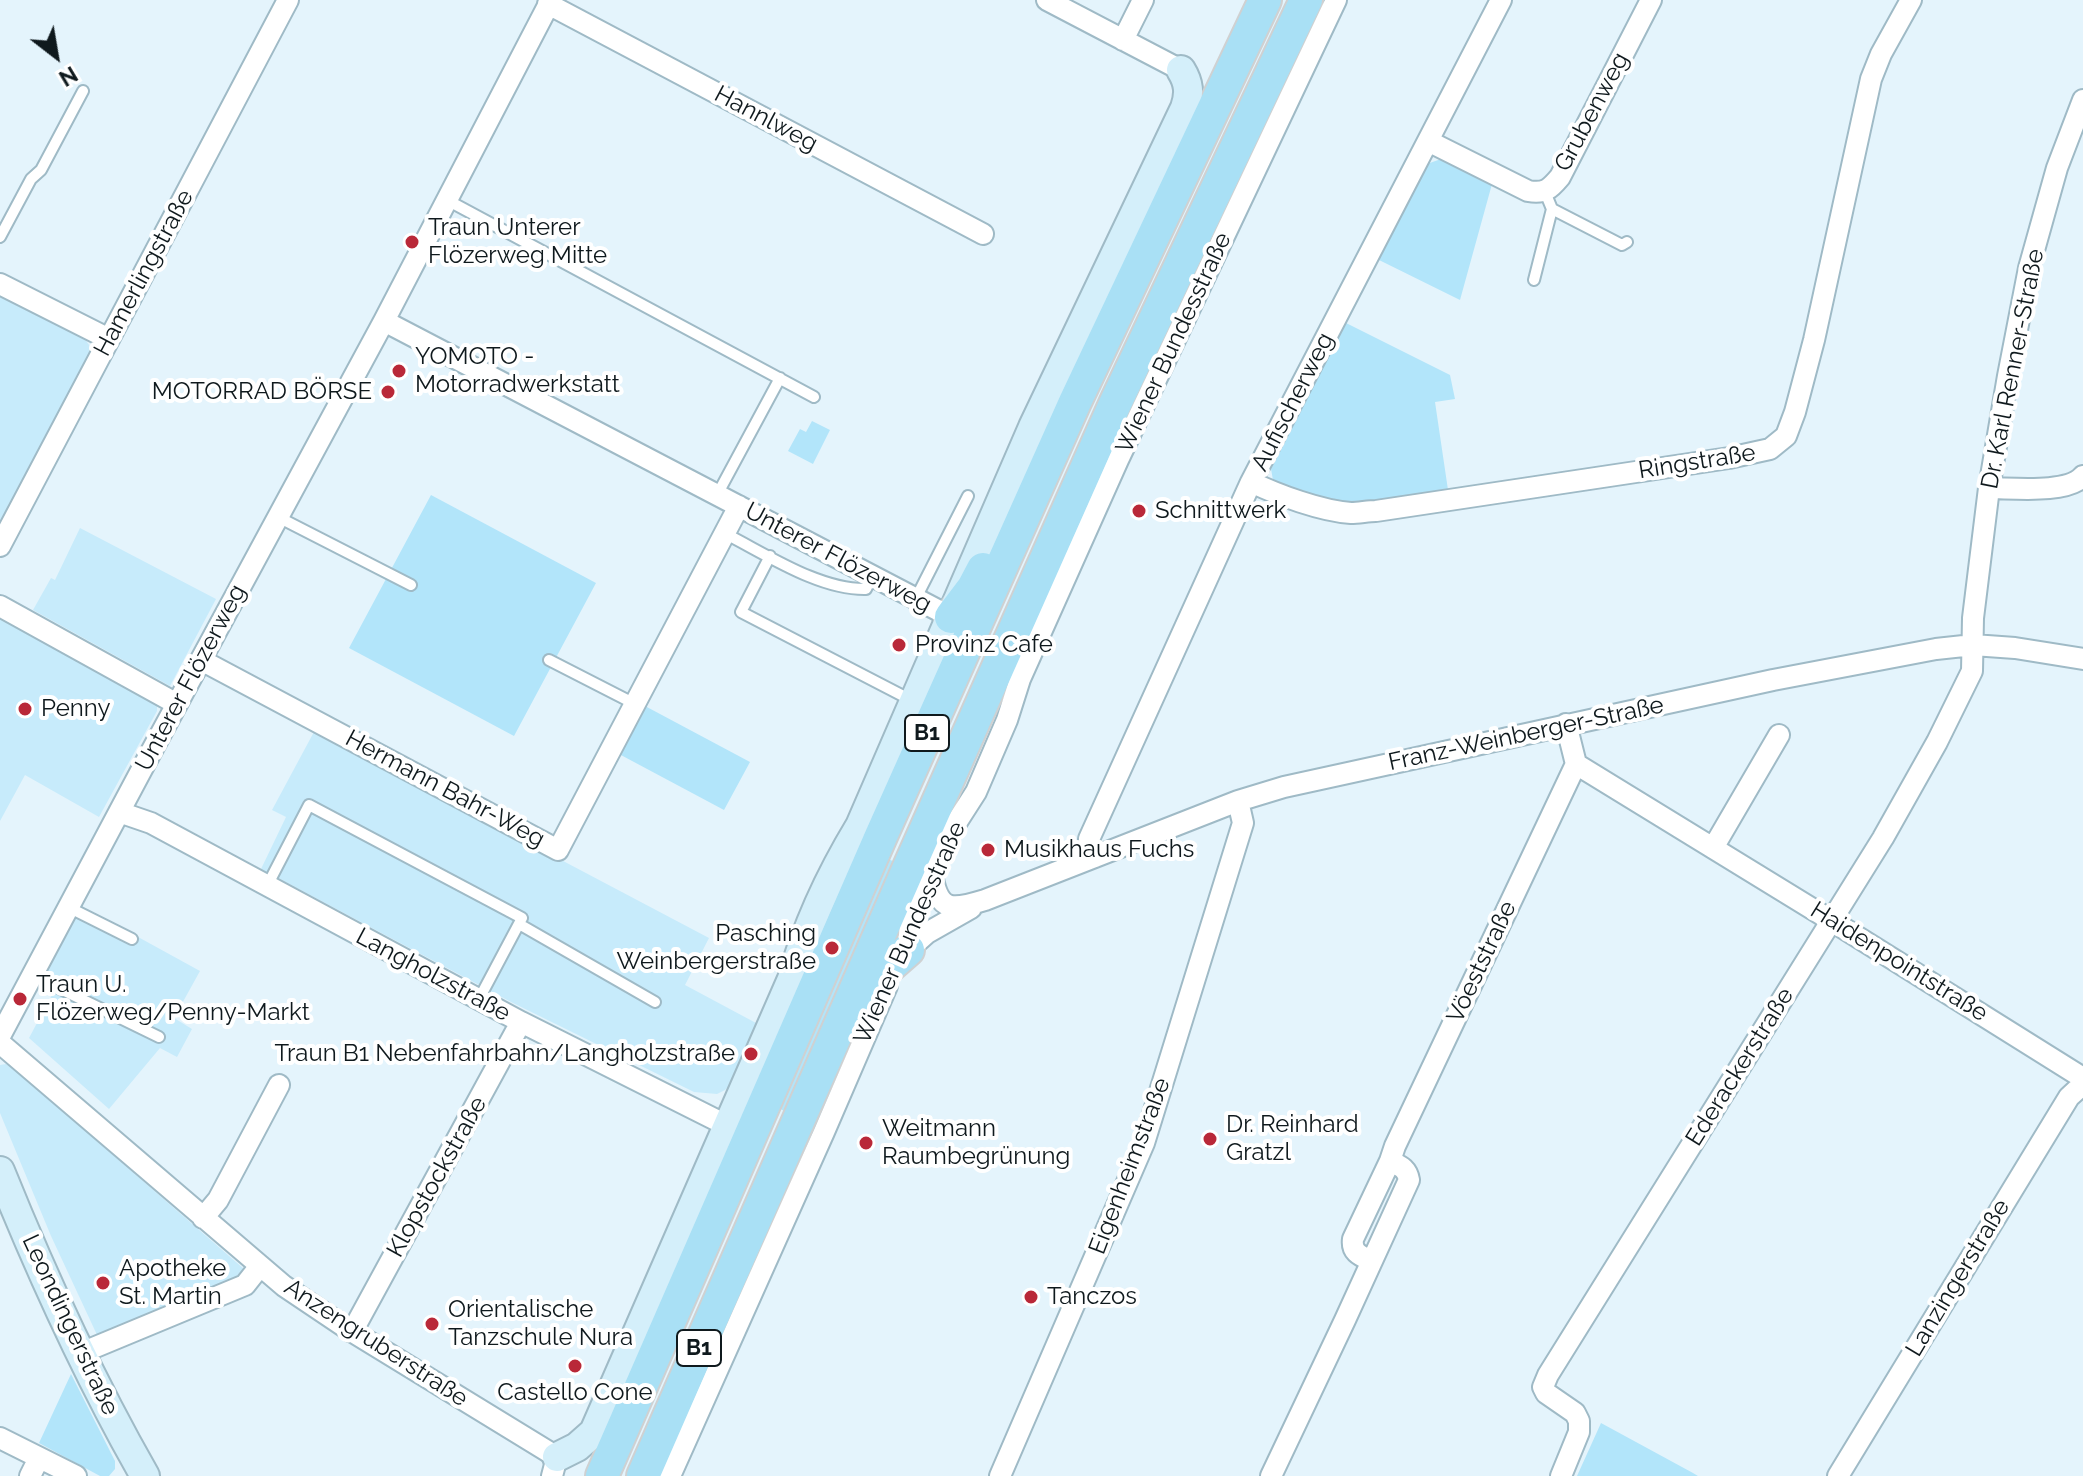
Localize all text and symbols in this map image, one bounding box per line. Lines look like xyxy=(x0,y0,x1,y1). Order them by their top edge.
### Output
north arrow xyxy=(16,16,96,96)
street label: Grubenweg xyxy=(1549,48,1635,176)
text: N xyxy=(54,61,82,92)
street label: Hannlweg xyxy=(709,80,823,158)
street label: Hamerlingstraße xyxy=(88,185,200,361)
place label: Traun Unterer Flözerweg Mitte xyxy=(428,214,607,270)
street label: Wiener Bundesstraße xyxy=(1110,228,1238,458)
marker: Traun Unterer Flözerweg Mitte xyxy=(403,233,421,251)
street label: Dr. Karl Renner-Straße xyxy=(1976,247,2050,491)
street label: Aufischerweg xyxy=(1246,328,1340,476)
place label: YOMOTO - Motorradwerkstatt xyxy=(415,343,620,399)
marker: YOMOTO - Motorradwerkstatt xyxy=(390,362,408,380)
place label: MOTORRAD BÖRSE xyxy=(152,378,372,406)
marker: MOTORRAD BÖRSE xyxy=(379,383,397,401)
street label: Ringstraße xyxy=(1636,439,1758,485)
street label: Unterer Flözerweg xyxy=(740,497,936,619)
place label: Schnittwerk xyxy=(1155,497,1286,525)
marker: Schnittwerk xyxy=(1130,502,1148,520)
street label: Unterer Flözerweg xyxy=(130,580,252,776)
place label: Provinz Cafe xyxy=(915,631,1053,659)
marker: Provinz Cafe xyxy=(890,636,908,654)
street label: Franz-Weinberger-Straße xyxy=(1386,691,1666,777)
place label: Penny xyxy=(41,695,111,723)
marker: Penny xyxy=(16,700,34,718)
road number: B1 xyxy=(905,715,949,751)
street label: Hermann Bahr-Weg xyxy=(340,724,550,854)
street label: Wiener Bundesstraße xyxy=(848,817,972,1049)
place label: Musikhaus Fuchs xyxy=(1004,836,1194,864)
marker: Musikhaus Fuchs xyxy=(979,841,997,859)
street label: Haidenpointstraße xyxy=(1805,896,1993,1028)
street label: Vöeststraße xyxy=(1441,897,1523,1027)
place label: Pasching Weinbergerstraße xyxy=(616,920,816,976)
street label: Langholzstraße xyxy=(351,922,515,1028)
marker: Pasching Weinbergerstraße xyxy=(823,939,841,957)
place label: Traun U. Flözerweg/Penny-Markt xyxy=(36,971,310,1027)
street label: Ederackerstraße xyxy=(1680,983,1800,1151)
marker: Traun U. Flözerweg/Penny-Markt xyxy=(11,990,29,1008)
place label: Traun B1 Nebenfahrbahn/Langholzstraße xyxy=(274,1040,735,1068)
marker: Traun B1 Nebenfahrbahn/Langholzstraße xyxy=(742,1045,760,1063)
street label: Eigenheimstraße xyxy=(1083,1074,1177,1258)
street label: Klopstockstraße xyxy=(381,1092,493,1262)
place label: Dr. Reinhard Gratzl xyxy=(1226,1111,1359,1167)
place label: Weitmann Raumbegrünung xyxy=(882,1115,1070,1171)
marker: Dr. Reinhard Gratzl xyxy=(1201,1130,1219,1148)
marker: Weitmann Raumbegrünung xyxy=(857,1134,875,1152)
street label: Lanzingerstraße xyxy=(1900,1194,2016,1362)
street label: Leondingerstraße xyxy=(16,1230,124,1420)
place label: Apotheke St. Martin xyxy=(119,1255,226,1311)
street label: Anzengruberstraße xyxy=(279,1273,473,1413)
marker: Apotheke St. Martin xyxy=(94,1274,112,1292)
place label: Tanczos xyxy=(1047,1283,1137,1311)
marker: Tanczos xyxy=(1022,1288,1040,1306)
place label: Orientalische Tanzschule Nura xyxy=(448,1296,633,1352)
marker: Orientalische Tanzschule Nura xyxy=(423,1315,441,1333)
road number: B1 xyxy=(677,1330,721,1366)
marker: Castello Cone xyxy=(566,1357,584,1375)
place label: Castello Cone xyxy=(497,1379,653,1407)

